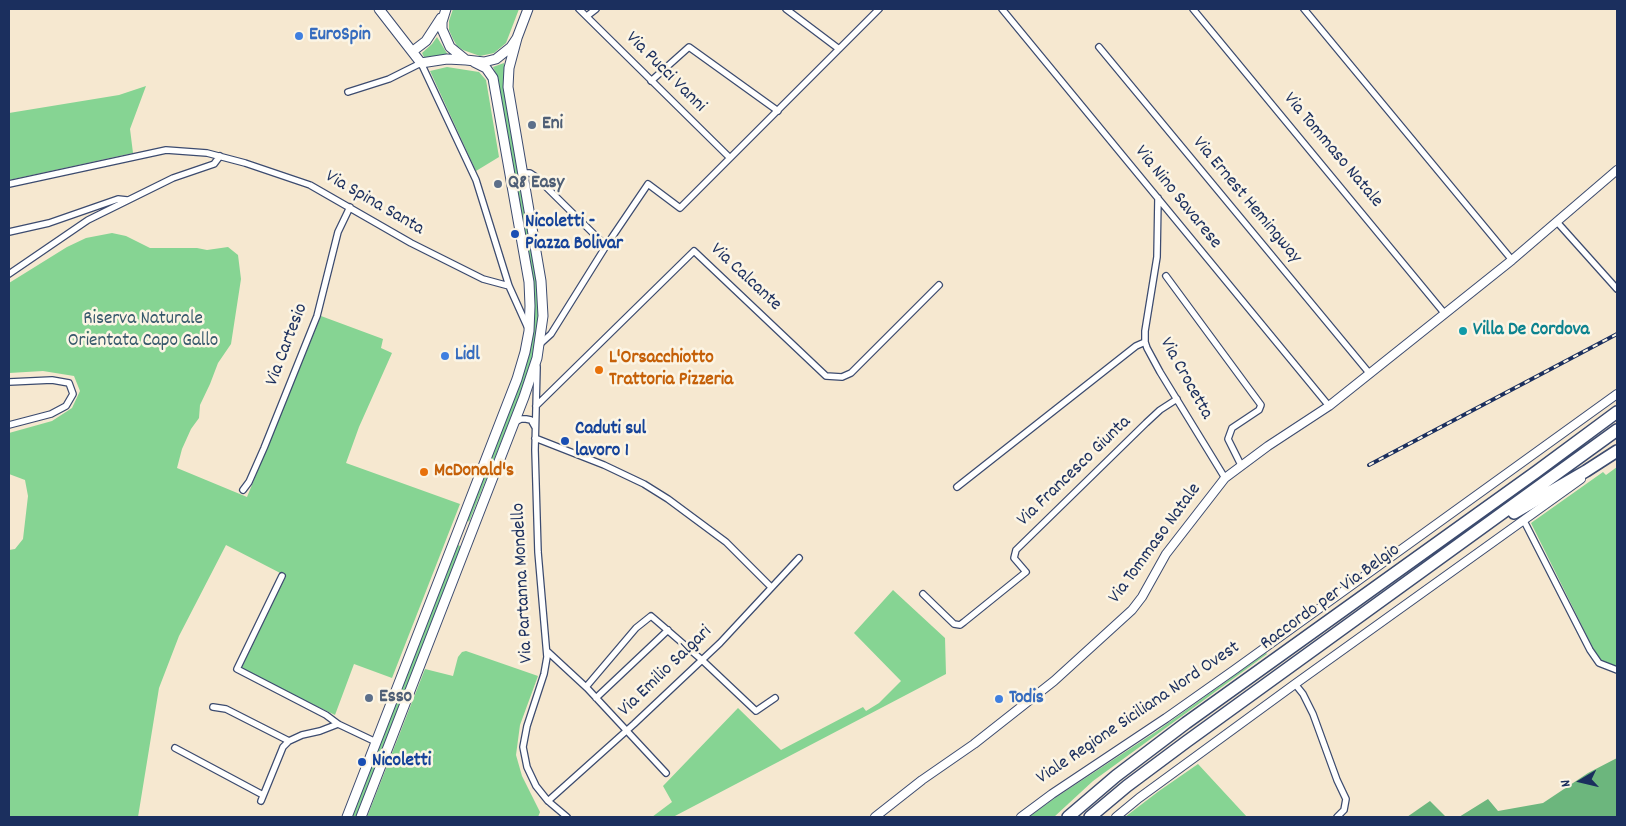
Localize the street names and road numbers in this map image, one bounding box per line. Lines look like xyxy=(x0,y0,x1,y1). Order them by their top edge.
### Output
street label: Via Pucci Vanni xyxy=(620,28,710,118)
street label: Via Tommaso Natale xyxy=(1277,89,1387,213)
street label: Via Ernest Hemingway xyxy=(1186,133,1306,269)
street label: Via Nino Savarese xyxy=(1128,142,1226,254)
street label: Via Spina Santa xyxy=(320,166,428,242)
street label: Via Calcante xyxy=(705,239,785,317)
street label: Via Cartesio xyxy=(262,301,314,389)
street label: Via Crocetta xyxy=(1153,334,1217,424)
street label: Via Francesco Giunta xyxy=(1013,412,1137,532)
street label: Via Tommaso Natale xyxy=(1105,479,1207,609)
street label: Via Partanna Mondello xyxy=(508,502,540,664)
street label: Raccordo per Via Belgio xyxy=(1257,540,1405,656)
street label: Via Emilio Salgari xyxy=(614,622,718,722)
street label: Viale Regione Siciliana Nord Ovest xyxy=(1033,637,1245,791)

